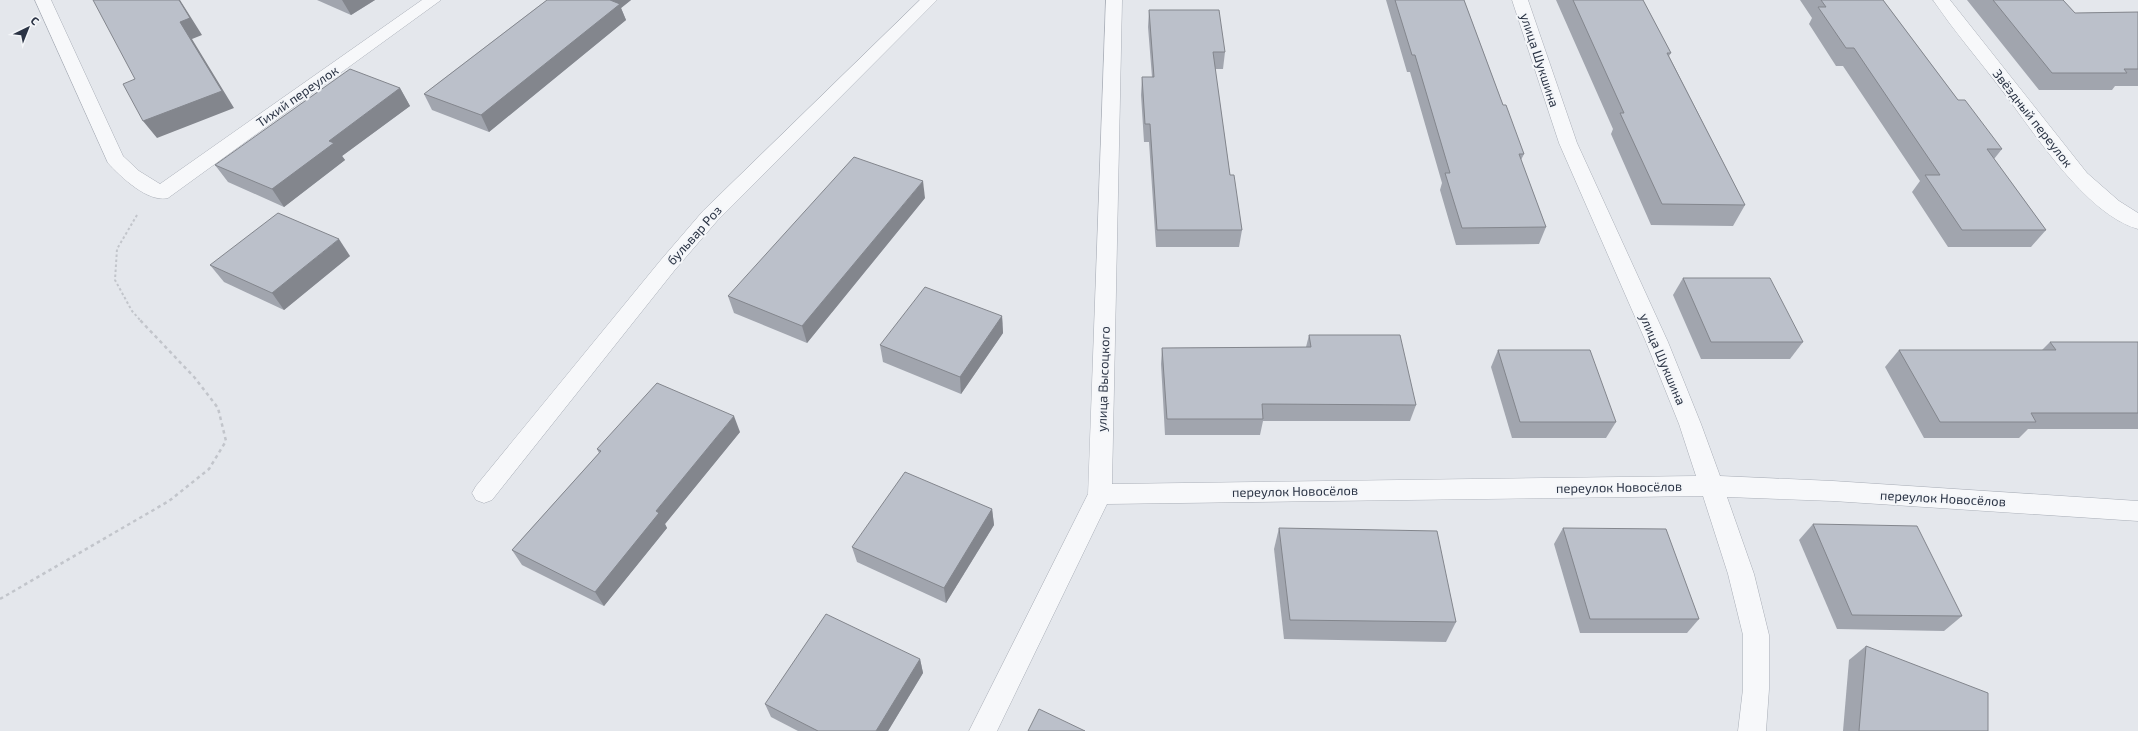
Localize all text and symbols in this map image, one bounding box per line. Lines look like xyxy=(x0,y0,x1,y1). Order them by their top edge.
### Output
north arrow xyxy=(8,8,48,48)
street label: улица Шукшина xyxy=(1517,11,1563,109)
text: С xyxy=(28,13,42,28)
street label: Тихий переулок xyxy=(253,62,341,130)
street label: Звёздный переулок xyxy=(1990,66,2076,170)
street label: бульвар Роз xyxy=(663,202,725,268)
street label: улица Шукшина xyxy=(1636,311,1690,407)
street label: улица Высоцкого xyxy=(1093,326,1113,432)
street label: переулок Новосёлов xyxy=(1556,478,1682,496)
street label: переулок Новосёлов xyxy=(1232,482,1358,500)
street label: переулок Новосёлов xyxy=(1880,487,2006,509)

